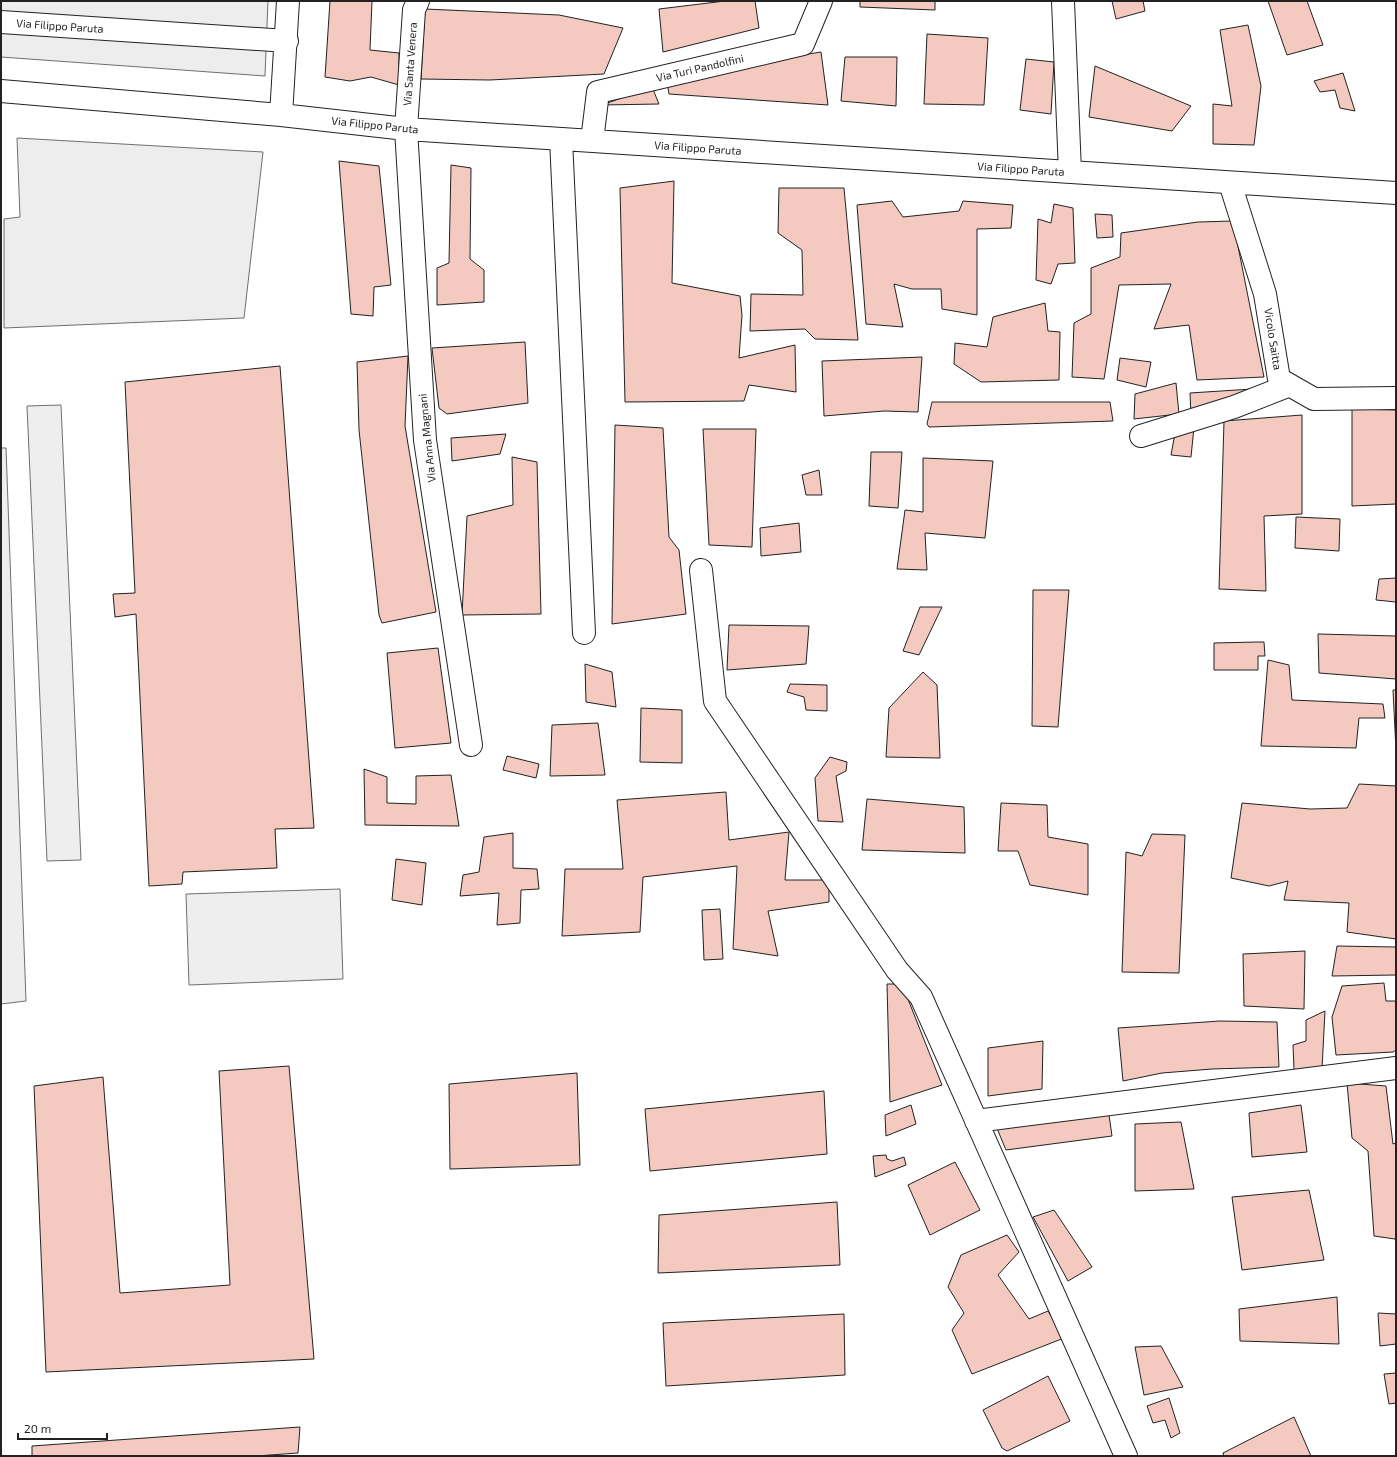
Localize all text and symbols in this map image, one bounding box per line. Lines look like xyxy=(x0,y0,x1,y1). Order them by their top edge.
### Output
street label: Via Filippo Paruta xyxy=(16,16,104,35)
street label: Via Santa Venera xyxy=(400,22,419,106)
street label: Via Turi Pandolfini xyxy=(655,51,745,84)
street label: Via Filippo Paruta xyxy=(331,113,419,136)
street label: Via Filippo Paruta xyxy=(654,138,742,157)
street label: Via Filippo Paruta xyxy=(977,159,1065,178)
street label: Vicolo Saitta xyxy=(1262,307,1285,371)
street label: Via Anna Magnani xyxy=(415,393,438,483)
scale bar xyxy=(18,1415,107,1441)
text: 20 m xyxy=(24,1421,51,1435)

